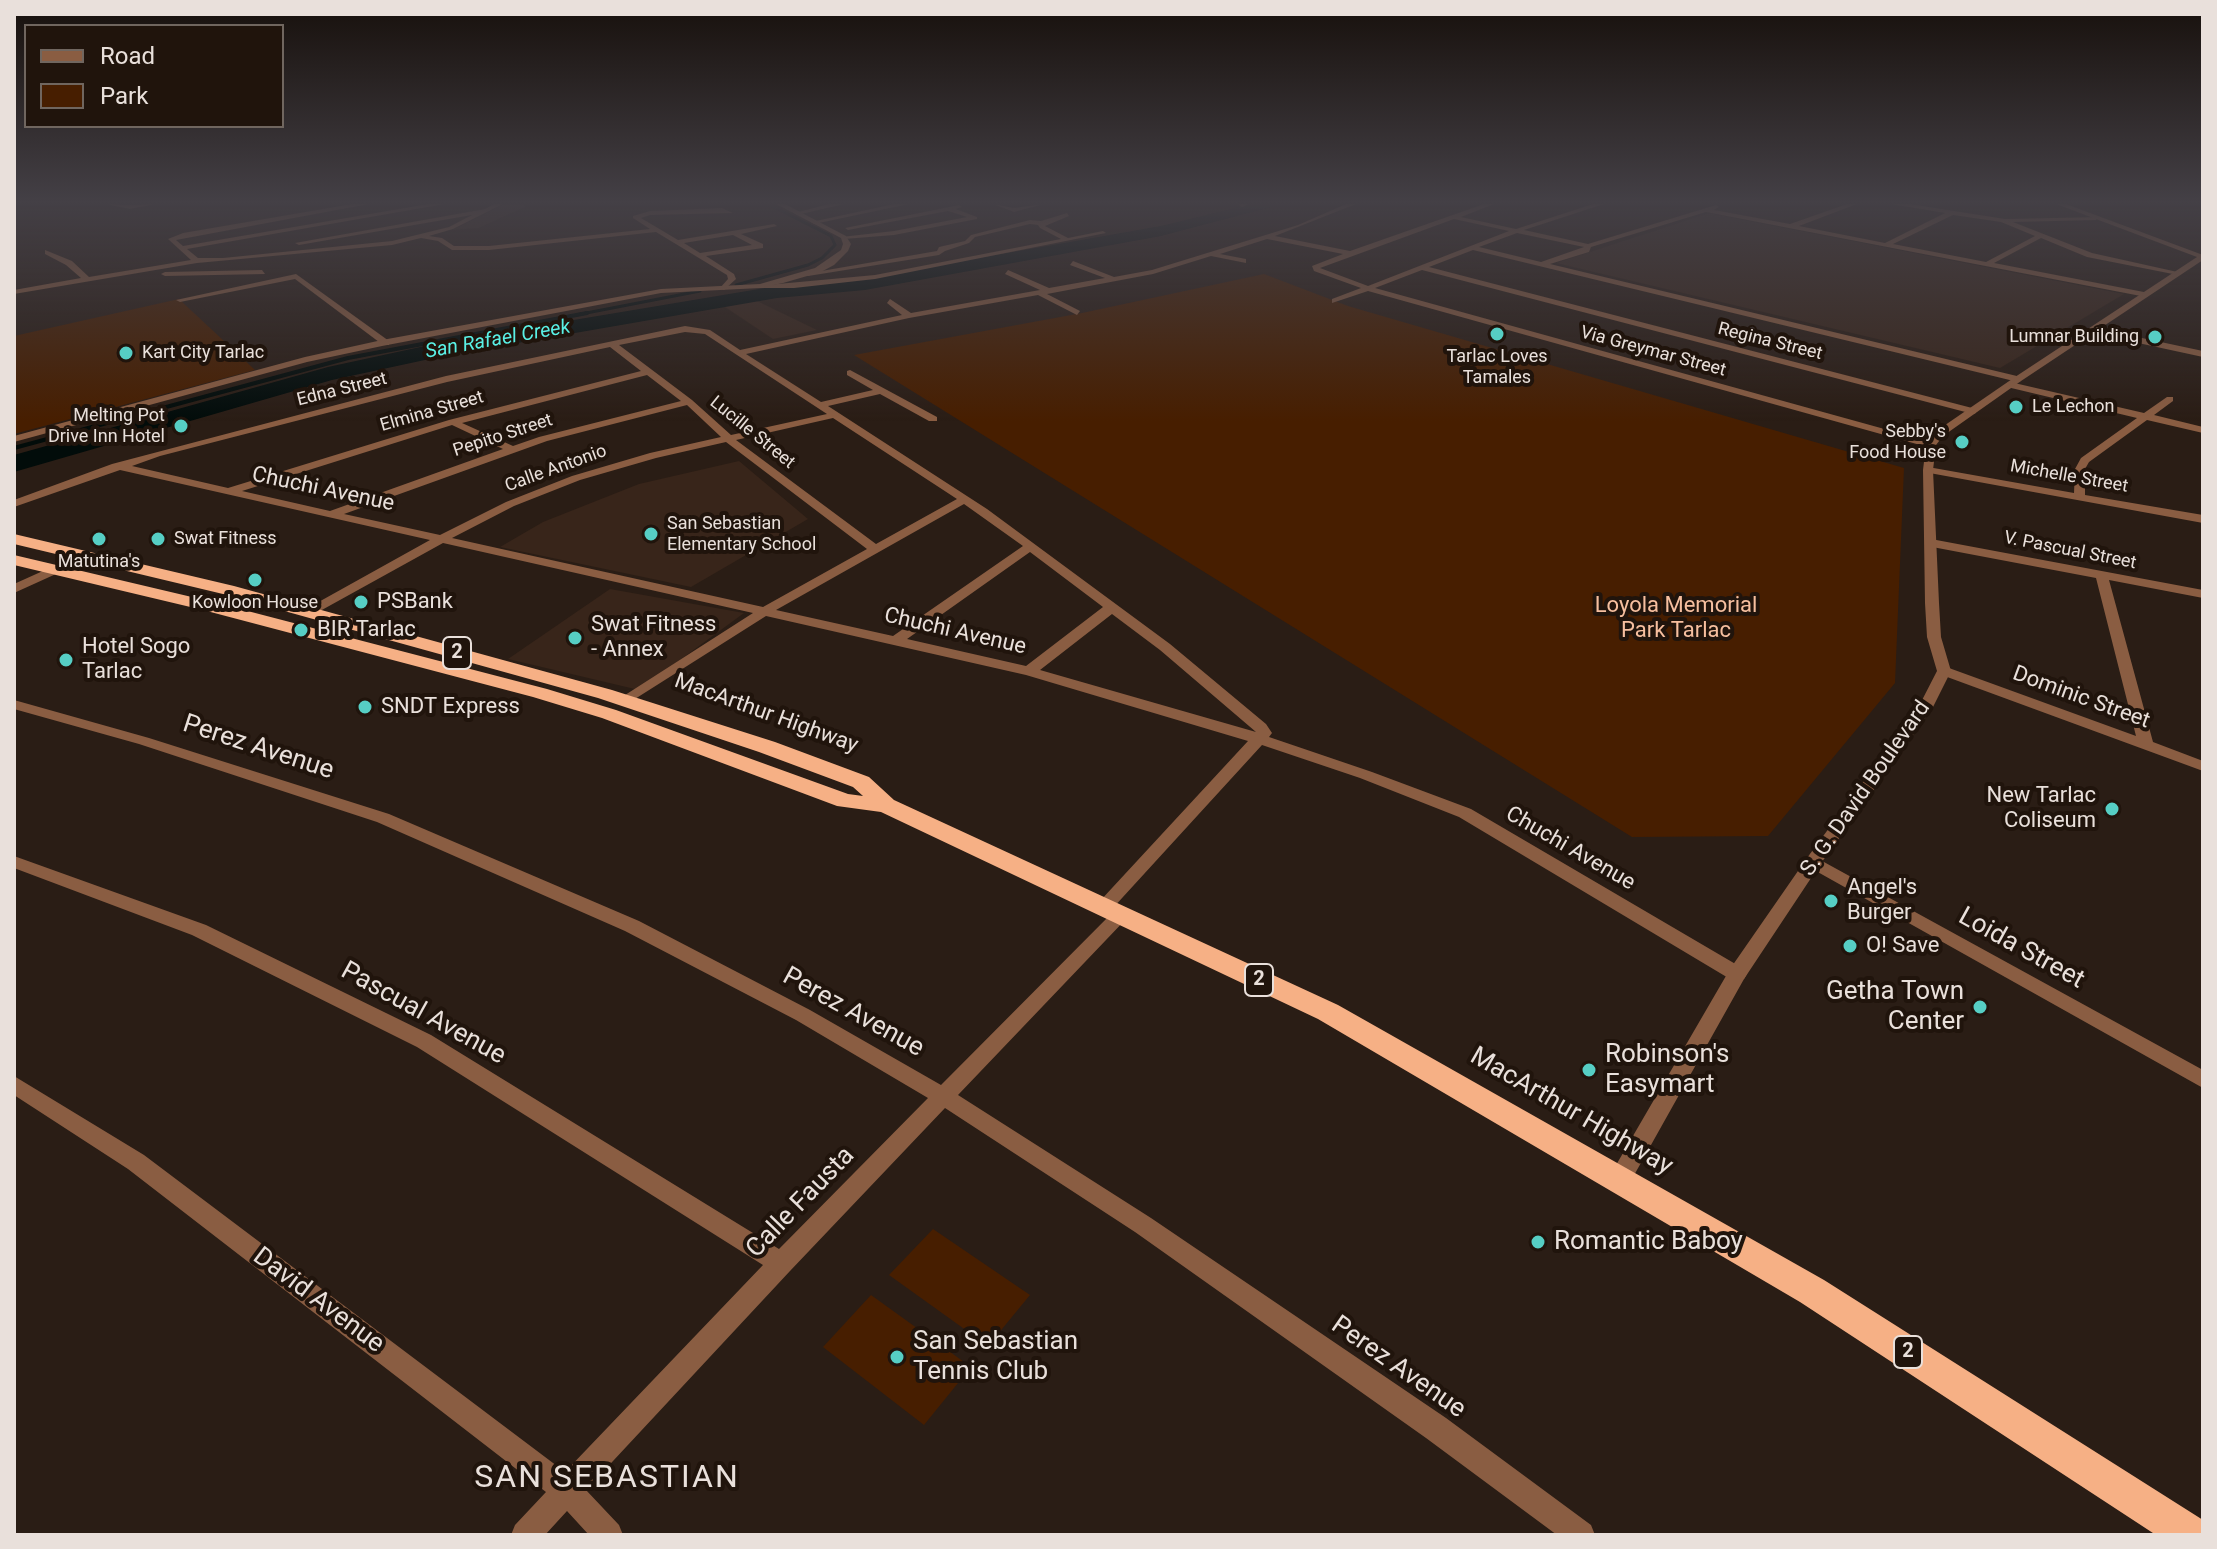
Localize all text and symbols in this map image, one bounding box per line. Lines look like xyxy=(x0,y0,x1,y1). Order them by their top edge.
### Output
legend xyxy=(24,24,284,128)
text: Road xyxy=(100,42,155,70)
text: Park xyxy=(100,82,148,110)
water label: San Rafael Creek xyxy=(424,315,572,365)
street label: Regina Street xyxy=(1716,319,1824,365)
street label: Via Greymar Street xyxy=(1578,322,1728,382)
marker: Tarlac Loves Tamales xyxy=(1488,325,1506,343)
place label: Lumnar Building xyxy=(2009,326,2139,348)
marker: Lumnar Building xyxy=(2146,328,2164,346)
place label: Kart City Tarlac xyxy=(142,342,264,364)
marker: Kart City Tarlac xyxy=(117,344,135,362)
place label: Tarlac Loves Tamales xyxy=(1447,346,1547,388)
street label: Edna Street xyxy=(295,368,389,412)
street label: Elmina Street xyxy=(378,387,486,437)
street label: Lucille Street xyxy=(705,392,799,474)
place label: Le Lechon xyxy=(2032,396,2114,418)
marker: Le Lechon xyxy=(2007,398,2025,416)
place label: Melting Pot Drive Inn Hotel xyxy=(48,405,165,448)
street label: Pepito Street xyxy=(451,410,555,462)
marker: Melting Pot Drive Inn Hotel xyxy=(172,417,190,435)
place label: Sebby's Food House xyxy=(1849,421,1946,464)
marker: Sebby's Food House xyxy=(1953,433,1971,451)
street label: Calle Antonio xyxy=(502,441,610,497)
street label: Michelle Street xyxy=(2008,456,2130,498)
street label: Chuchi Avenue xyxy=(249,462,397,518)
place label: San Sebastian Elementary School xyxy=(667,513,816,556)
marker: San Sebastian Elementary School xyxy=(642,525,660,543)
place label: Swat Fitness xyxy=(174,528,277,550)
street label: V. Pascual Street xyxy=(2002,528,2138,574)
marker: Matutina's xyxy=(90,530,108,548)
marker: Swat Fitness xyxy=(149,530,167,548)
place label: Matutina's xyxy=(58,551,140,573)
marker: Kowloon House xyxy=(246,571,264,589)
place label: PSBank xyxy=(377,589,453,615)
place label: Kowloon House xyxy=(192,592,318,614)
marker: PSBank xyxy=(352,593,370,611)
park label: Loyola Memorial Park Tarlac xyxy=(1595,593,1757,644)
street label: Chuchi Avenue xyxy=(881,603,1029,661)
place label: Swat Fitness - Annex xyxy=(591,612,716,664)
place label: BIR Tarlac xyxy=(317,617,416,643)
marker: BIR Tarlac xyxy=(292,621,310,639)
marker: Swat Fitness - Annex xyxy=(566,629,584,647)
place label: Hotel Sogo Tarlac xyxy=(82,634,190,686)
road number: 2 xyxy=(443,637,471,669)
marker: Hotel Sogo Tarlac xyxy=(57,651,75,669)
street label: Dominic Street xyxy=(2009,661,2153,735)
street label: MacArthur Highway xyxy=(670,668,862,760)
place label: SNDT Express xyxy=(381,694,520,720)
street label: S. G. David Boulevard xyxy=(1796,696,1936,882)
marker: SNDT Express xyxy=(356,698,374,716)
street label: Perez Avenue xyxy=(179,709,337,787)
place label: New Tarlac Coliseum xyxy=(1986,783,2096,834)
marker: New Tarlac Coliseum xyxy=(2103,800,2121,818)
street label: Chuchi Avenue xyxy=(1501,801,1639,897)
place label: Angel's Burger xyxy=(1847,875,1917,926)
marker: Angel's Burger xyxy=(1822,892,1840,910)
street label: Loida Street xyxy=(1953,902,2089,996)
place label: O! Save xyxy=(1866,933,1939,959)
marker: O! Save xyxy=(1841,937,1859,955)
street label: Pascual Avenue xyxy=(335,956,511,1072)
street label: Perez Avenue xyxy=(777,961,929,1065)
road number: 2 xyxy=(1245,964,1273,996)
place label: Getha Town Center xyxy=(1826,976,1964,1038)
marker: Getha Town Center xyxy=(1971,998,1989,1016)
place label: Robinson's Easymart xyxy=(1605,1039,1729,1100)
street label: MacArthur Highway xyxy=(1464,1041,1678,1183)
marker: Robinson's Easymart xyxy=(1580,1061,1598,1079)
street label: Calle Fausta xyxy=(740,1141,862,1265)
place label: Romantic Baboy xyxy=(1554,1226,1743,1258)
marker: Romantic Baboy xyxy=(1529,1233,1547,1251)
street label: David Avenue xyxy=(246,1242,390,1360)
street label: Perez Avenue xyxy=(1325,1310,1471,1426)
place label: San Sebastian Tennis Club xyxy=(913,1326,1078,1388)
road number: 2 xyxy=(1894,1336,1922,1368)
marker: San Sebastian Tennis Club xyxy=(888,1348,906,1366)
district label: SAN SEBASTIAN xyxy=(474,1460,740,1498)

